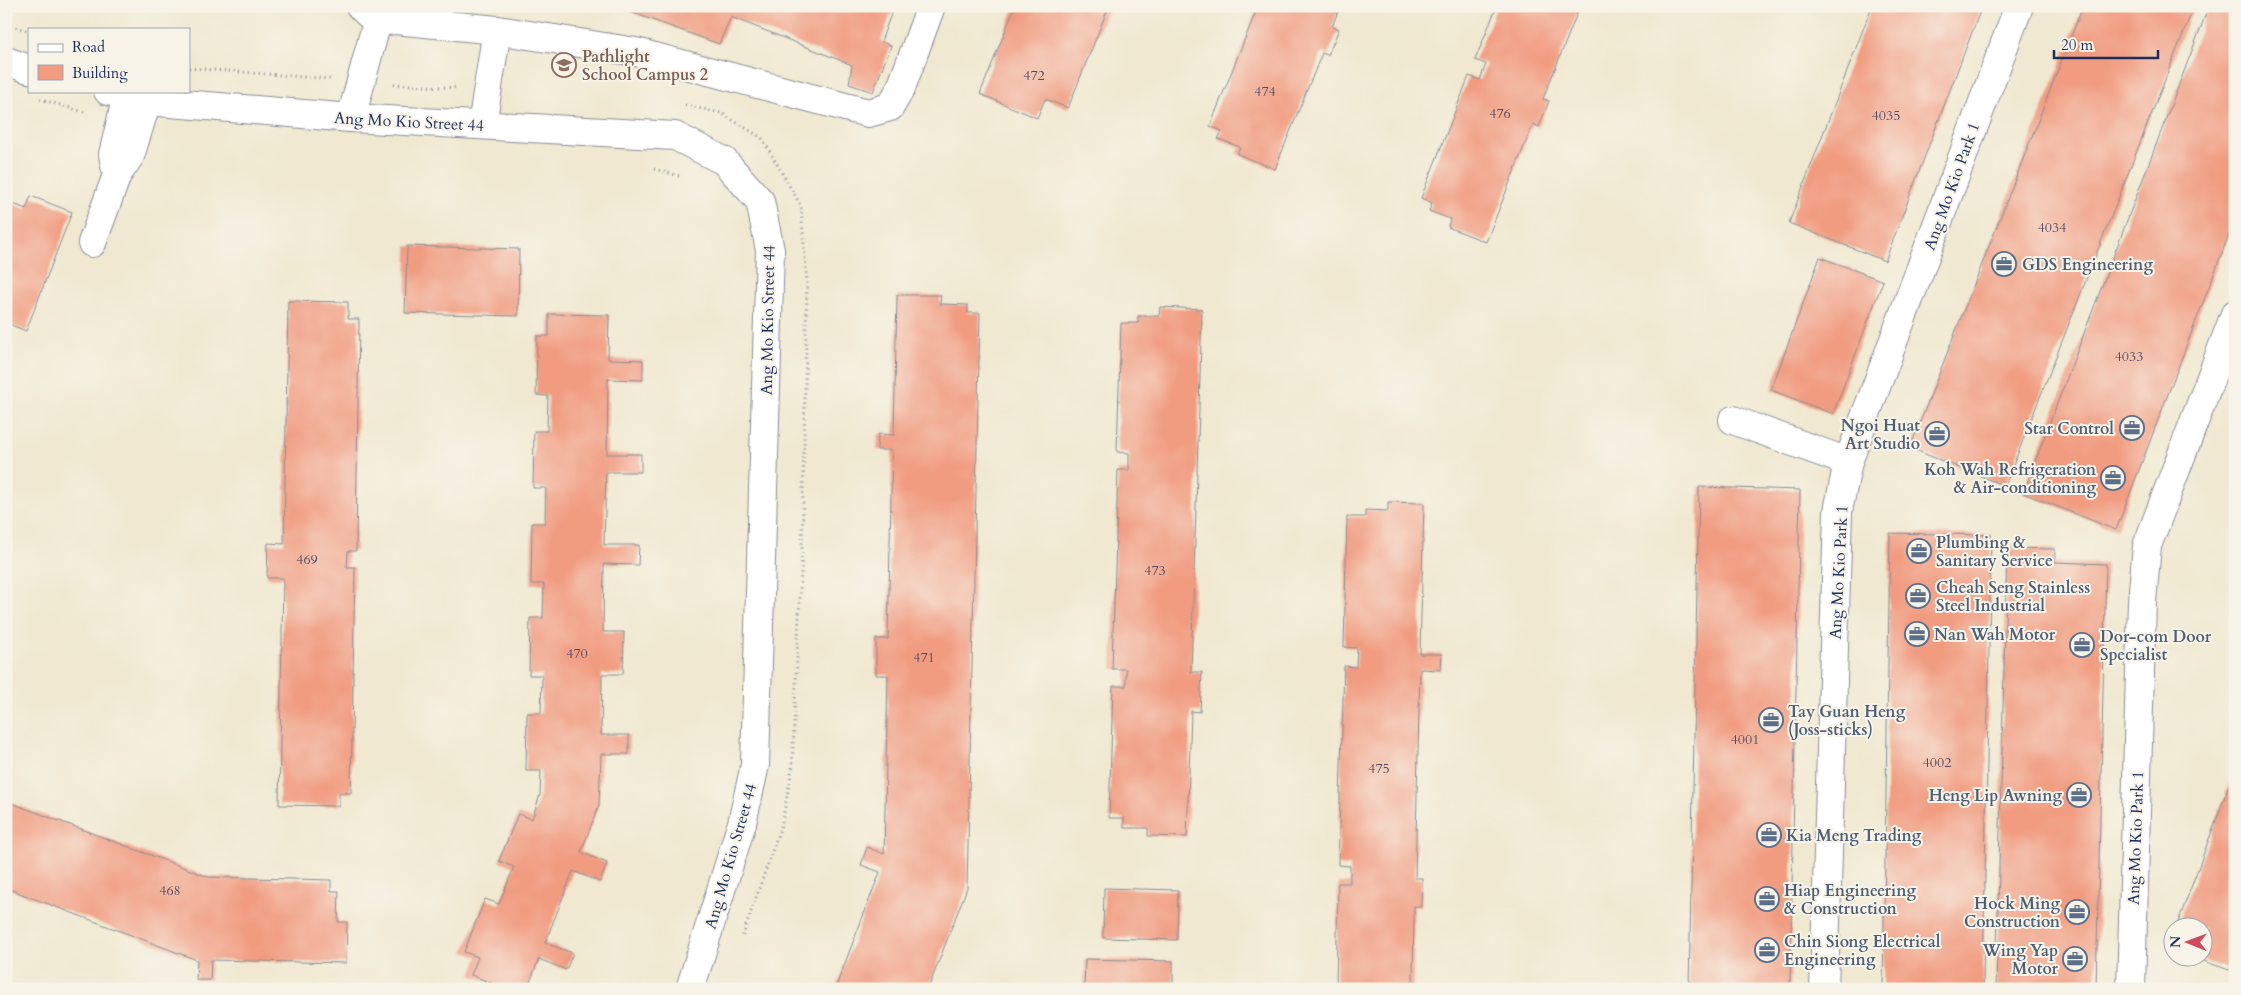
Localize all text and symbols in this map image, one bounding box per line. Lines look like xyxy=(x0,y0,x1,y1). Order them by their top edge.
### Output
legend xyxy=(28,28,190,92)
scale bar xyxy=(2054,28,2157,60)
text: 20 m xyxy=(2061,35,2093,55)
text: Road xyxy=(72,37,105,57)
place label: Pathlight School Campus 2 xyxy=(582,46,708,86)
school or university icon: Pathlight School Campus 2 xyxy=(551,52,577,78)
text: Building xyxy=(72,63,128,83)
house number: 472 xyxy=(1023,66,1045,85)
house number: 474 xyxy=(1254,82,1276,101)
house number: 476 xyxy=(1489,104,1511,123)
house number: 4035 xyxy=(1872,106,1900,125)
street label: Ang Mo Kio Street 44 xyxy=(333,107,485,137)
street label: Ang Mo Kio Park 1 xyxy=(1919,119,1985,253)
house number: 4034 xyxy=(2038,218,2066,237)
street label: Ang Mo Kio Street 44 xyxy=(756,245,780,395)
office icon: GDS Engineering xyxy=(1991,251,2017,277)
place label: GDS Engineering xyxy=(2022,254,2153,276)
house number: 4033 xyxy=(2115,347,2143,366)
place label: Ngoi Huat Art Studio xyxy=(1841,415,1920,455)
office icon: Star Control xyxy=(2119,415,2145,441)
place label: Star Control xyxy=(2025,418,2114,440)
office icon: Ngoi Huat Art Studio xyxy=(1924,421,1950,447)
place label: Koh Wah Refrigeration & Air-conditioning xyxy=(1924,459,2097,499)
office icon: Koh Wah Refrigeration & Air-conditioning xyxy=(2100,465,2126,491)
street label: Ang Mo Kio Park 1 xyxy=(1824,504,1853,640)
place label: Plumbing & Sanitary Service xyxy=(1936,532,2053,572)
office icon: Plumbing & Sanitary Service xyxy=(1906,538,1932,564)
house number: 469 xyxy=(296,550,318,569)
house number: 473 xyxy=(1144,561,1166,580)
place label: Cheah Seng Stainless Steel Industrial xyxy=(1936,577,2090,617)
office icon: Cheah Seng Stainless Steel Industrial xyxy=(1905,583,1931,609)
office icon: Nan Wah Motor xyxy=(1904,621,1930,647)
place label: Nan Wah Motor xyxy=(1934,624,2056,646)
place label: Dor-com Door Specialist xyxy=(2100,626,2212,666)
office icon: Dor-com Door Specialist xyxy=(2069,632,2095,658)
house number: 470 xyxy=(566,644,588,663)
house number: 471 xyxy=(913,648,935,667)
place label: Tay Guan Heng (Joss-sticks) xyxy=(1788,701,1906,741)
office icon: Tay Guan Heng (Joss-sticks) xyxy=(1758,707,1784,733)
house number: 4001 xyxy=(1731,730,1759,749)
house number: 4002 xyxy=(1923,753,1951,772)
house number: 475 xyxy=(1368,759,1390,778)
street label: Ang Mo Kio Park 1 xyxy=(2123,771,2149,906)
street label: Ang Mo Kio Street 44 xyxy=(700,781,762,932)
office icon: Heng Lip Awning xyxy=(2066,782,2092,808)
place label: Heng Lip Awning xyxy=(1929,785,2062,807)
office icon: Kia Meng Trading xyxy=(1756,822,1782,848)
place label: Kia Meng Trading xyxy=(1786,825,1922,847)
place label: Hiap Engineering & Construction xyxy=(1784,880,1916,920)
house number: 468 xyxy=(159,881,181,900)
office icon: Hiap Engineering & Construction xyxy=(1754,886,1780,912)
place label: Hock Ming Construction xyxy=(1964,893,2061,933)
office icon: Hock Ming Construction xyxy=(2064,899,2090,925)
north arrow xyxy=(2164,918,2214,968)
place label: Chin Siong Electrical Engineering xyxy=(1784,931,1941,971)
text: N xyxy=(2166,936,2185,948)
office icon: Chin Siong Electrical Engineering xyxy=(1754,937,1780,963)
place label: Wing Yap Motor xyxy=(1982,940,2059,980)
office icon: Wing Yap Motor xyxy=(2062,946,2088,972)

